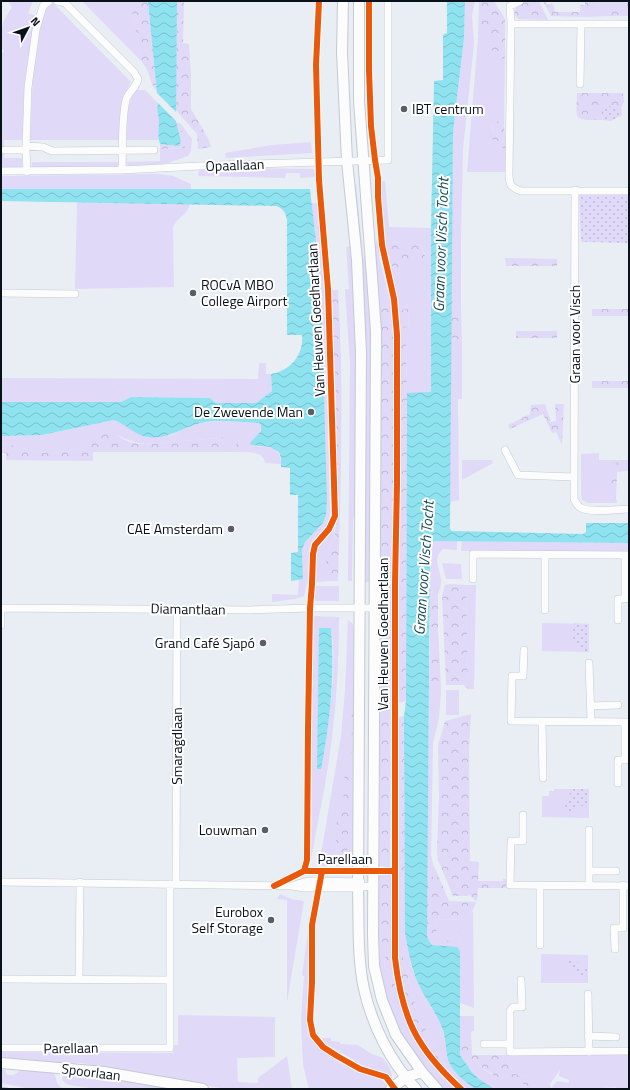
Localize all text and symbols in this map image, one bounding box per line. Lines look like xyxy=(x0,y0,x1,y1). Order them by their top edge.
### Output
north arrow xyxy=(8,8,48,48)
text: N xyxy=(27,13,44,30)
place label: IBT centrum xyxy=(412,98,484,119)
marker: IBT centrum xyxy=(399,104,409,114)
street label: Opaallaan xyxy=(205,153,265,176)
water label: Graan voor Visch Tocht xyxy=(427,175,454,313)
street label: Van Heuven Goedhartlaan xyxy=(301,243,330,397)
place label: ROCvA MBO College Airport xyxy=(201,274,288,311)
street label: Graan voor Visch xyxy=(564,285,585,383)
marker: ROCvA MBO College Airport xyxy=(188,288,198,298)
place label: De Zwevende Man xyxy=(194,401,303,422)
marker: De Zwevende Man xyxy=(306,407,316,417)
water label: Graan voor Visch Tocht xyxy=(407,498,440,636)
place label: CAE Amsterdam xyxy=(127,518,223,539)
marker: CAE Amsterdam xyxy=(226,524,236,534)
street label: Van Heuven Goedhartlaan xyxy=(372,557,393,711)
street label: Diamantlaan xyxy=(150,597,226,620)
place label: Grand Café Sjapó xyxy=(155,632,255,653)
marker: Grand Café Sjapó xyxy=(258,638,268,648)
street label: Smaragdlaan xyxy=(166,707,187,785)
place label: Louwman xyxy=(199,819,257,840)
marker: Louwman xyxy=(260,825,270,835)
street label: Parellaan xyxy=(317,848,373,869)
place label: Eurobox Self Storage xyxy=(192,901,264,938)
marker: Eurobox Self Storage xyxy=(266,915,276,925)
street label: Parellaan xyxy=(43,1037,99,1058)
street label: Spoorlaan xyxy=(60,1057,122,1086)

